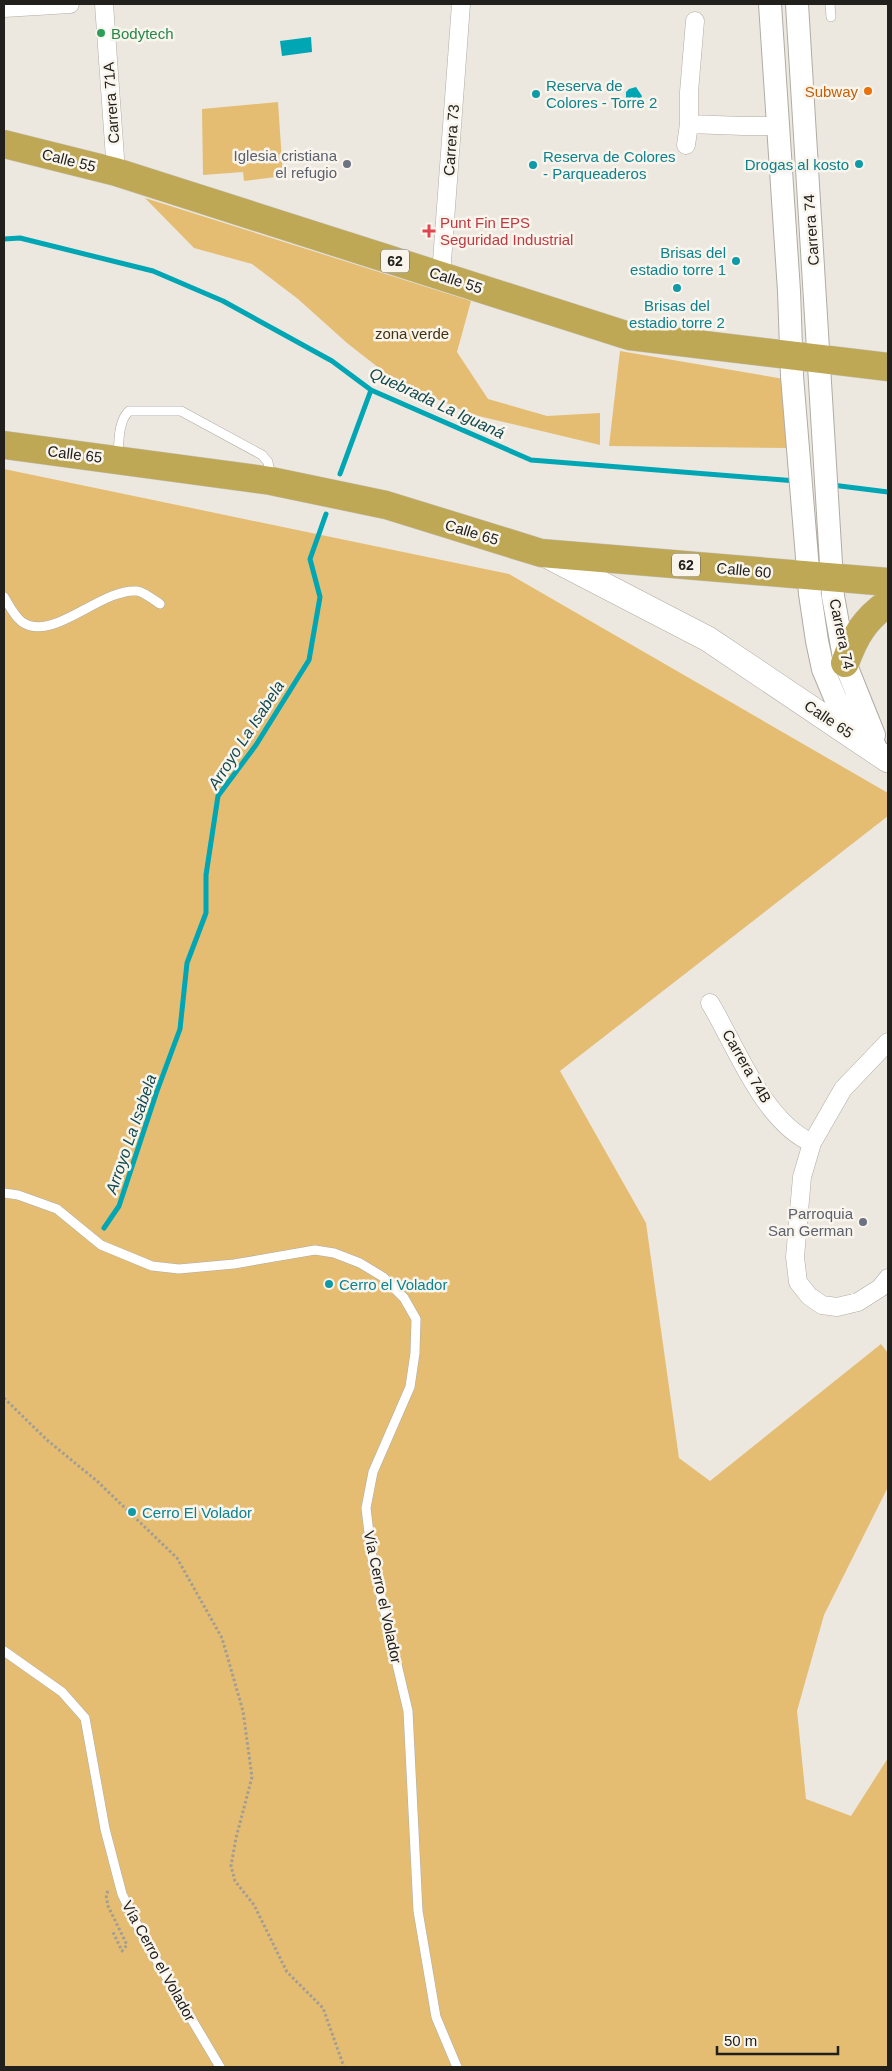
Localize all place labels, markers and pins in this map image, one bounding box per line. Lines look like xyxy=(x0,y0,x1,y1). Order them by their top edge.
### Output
place label: Bodytech xyxy=(111,25,174,42)
marker: Bodytech xyxy=(95,27,107,39)
place label: Reserva de Colores - Torre 2 xyxy=(546,77,657,111)
place label: Subway xyxy=(805,83,858,100)
marker: Subway xyxy=(862,85,874,97)
marker: Reserva de Colores - Torre 2 xyxy=(530,88,542,100)
place label: Iglesia cristiana el refugio xyxy=(234,147,338,181)
place label: Reserva de Colores - Parqueaderos xyxy=(543,148,676,182)
place label: Drogas al kosto xyxy=(745,156,849,173)
marker: Iglesia cristiana el refugio xyxy=(341,158,353,170)
marker: Drogas al kosto xyxy=(853,158,865,170)
marker: Reserva de Colores - Parqueaderos xyxy=(527,159,539,171)
place label: Punt Fin EPS Seguridad Industrial xyxy=(440,214,573,248)
marker: Punt Fin EPS Seguridad Industrial xyxy=(422,224,436,238)
place label: Brisas del estadio torre 1 xyxy=(630,244,726,278)
marker: Brisas del estadio torre 1 xyxy=(730,255,742,267)
marker: Brisas del estadio torre 2 xyxy=(671,282,683,294)
place label: Brisas del estadio torre 2 xyxy=(629,297,725,331)
place label: Parroquia San German xyxy=(768,1205,854,1239)
marker: Parroquia San German xyxy=(857,1216,869,1228)
place label: Cerro el Volador xyxy=(339,1276,447,1293)
marker: Cerro el Volador xyxy=(323,1278,335,1290)
place label: Cerro El Volador xyxy=(142,1504,252,1521)
marker: Cerro El Volador xyxy=(126,1506,138,1518)

